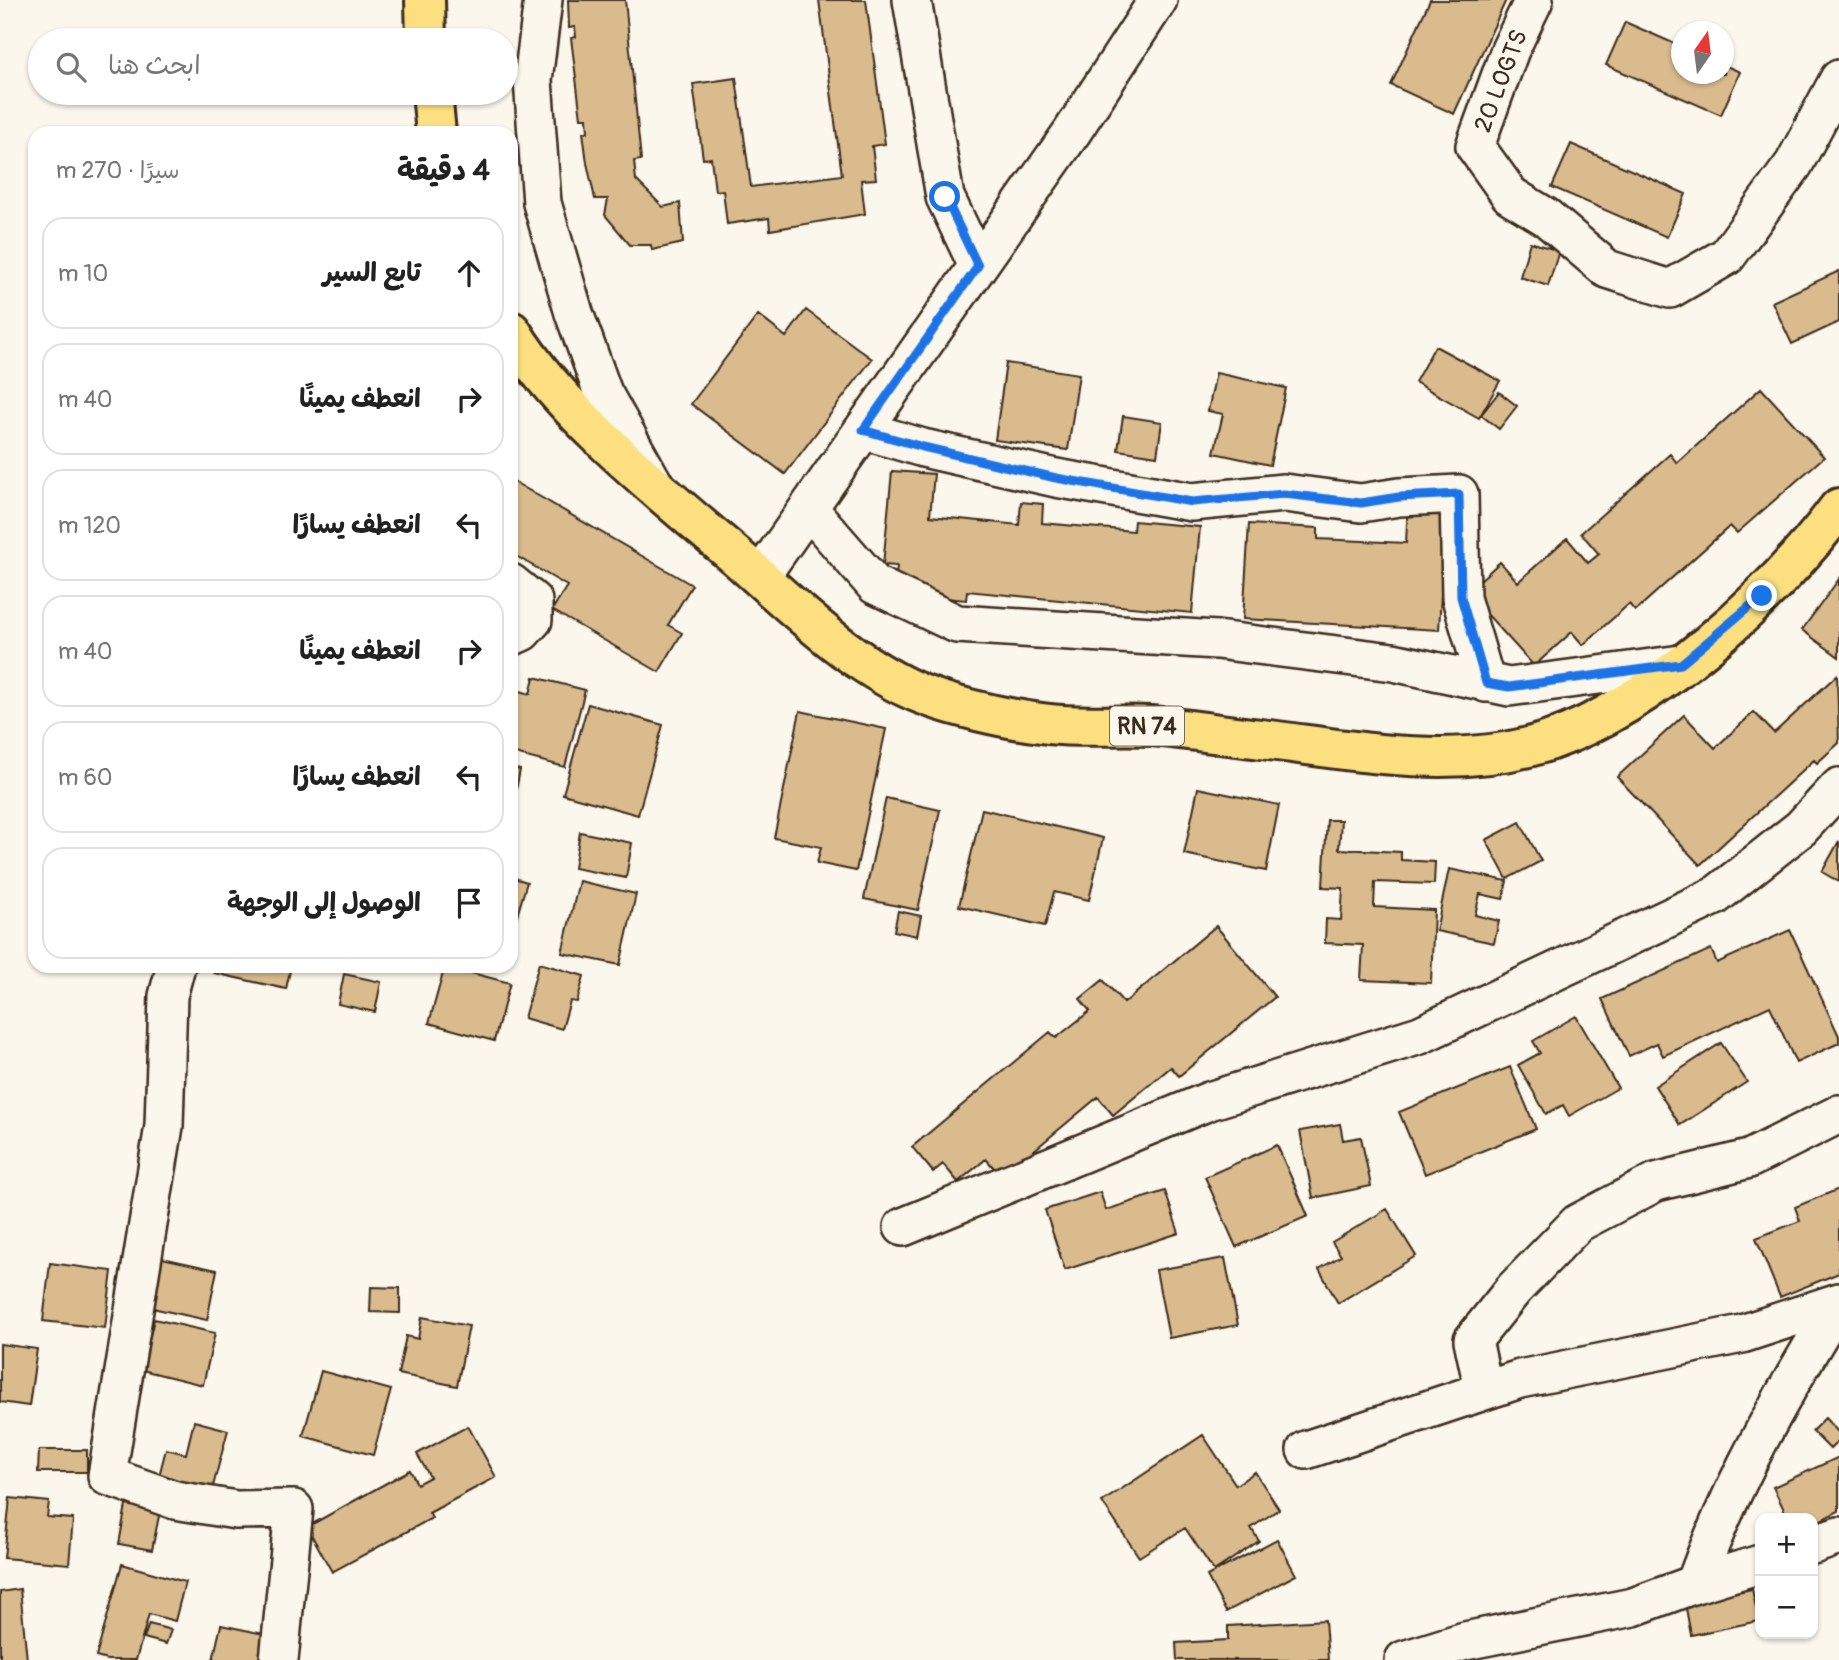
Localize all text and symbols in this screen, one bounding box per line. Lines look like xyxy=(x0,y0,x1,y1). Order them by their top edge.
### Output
north arrow xyxy=(1671,21,1734,84)
street label: 20 LOGTS xyxy=(1468,26,1534,136)
search box xyxy=(28,28,518,105)
icon: search xyxy=(52,48,90,86)
text: ابحث هنا xyxy=(108,50,201,82)
text: 4 دقيقة xyxy=(397,152,490,189)
text: سيرًا · 270 m xyxy=(56,156,180,185)
route start xyxy=(929,181,960,212)
icon: ahead xyxy=(450,254,488,292)
text: تابع السير xyxy=(323,257,421,289)
text: 10 m xyxy=(58,259,108,288)
icon: right xyxy=(450,380,488,418)
text: انعطف يمينًا xyxy=(299,383,421,415)
text: 40 m xyxy=(58,385,113,414)
icon: left xyxy=(450,506,488,544)
text: انعطف يسارًا xyxy=(292,509,421,541)
text: 120 m xyxy=(58,511,121,540)
route end xyxy=(1746,580,1777,611)
icon: right xyxy=(450,632,488,670)
text: انعطف يمينًا xyxy=(299,635,421,667)
text: 40 m xyxy=(58,637,113,666)
road number: RN 74 xyxy=(1110,706,1184,746)
icon: left xyxy=(450,758,488,796)
text: انعطف يسارًا xyxy=(292,761,421,793)
text: 60 m xyxy=(58,763,113,792)
icon: arrive xyxy=(450,884,488,922)
text: الوصول إلى الوجهة xyxy=(227,887,421,919)
map controls xyxy=(1755,1513,1818,1639)
button: + xyxy=(1755,1513,1818,1576)
button: − xyxy=(1755,1576,1818,1639)

